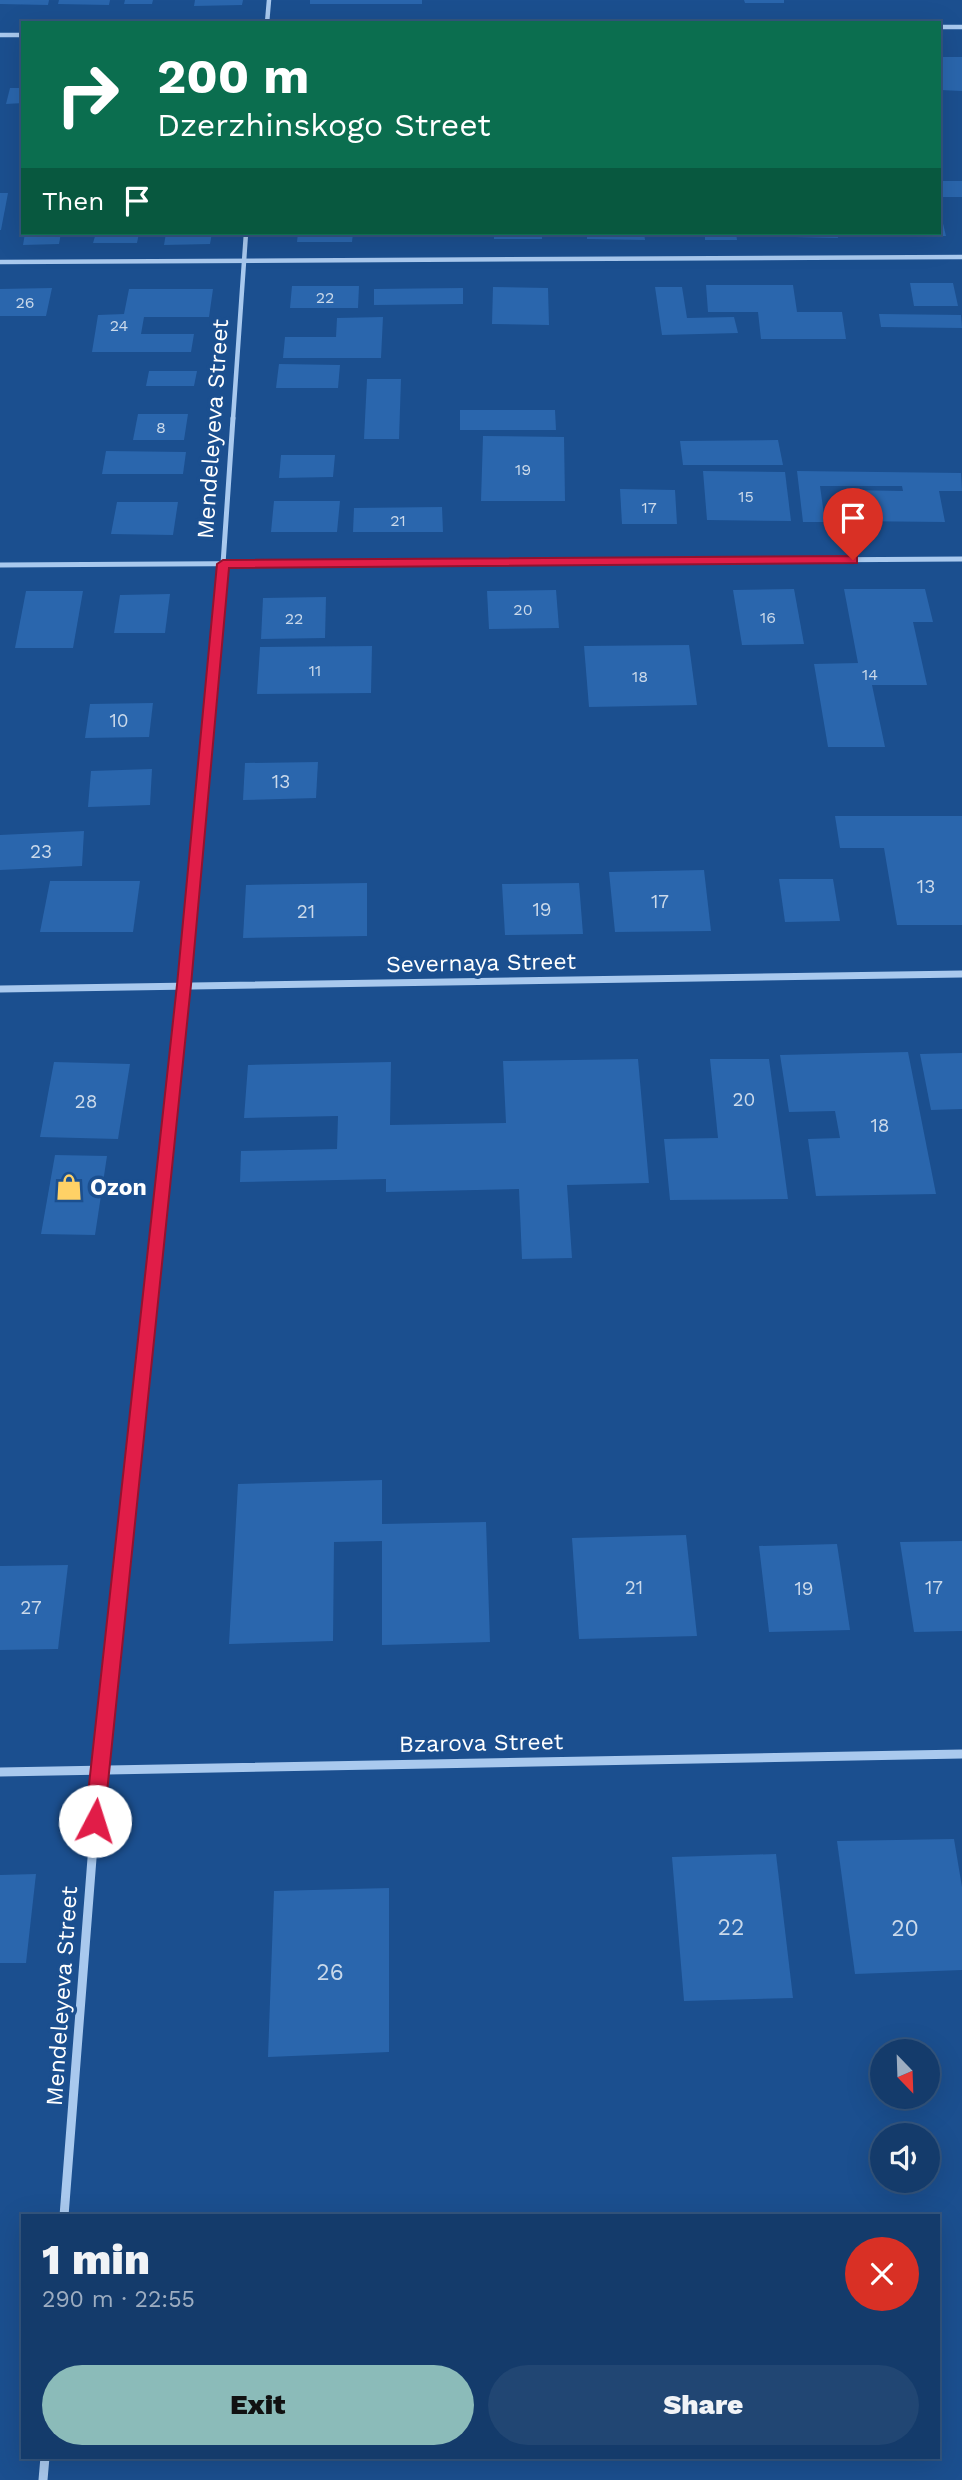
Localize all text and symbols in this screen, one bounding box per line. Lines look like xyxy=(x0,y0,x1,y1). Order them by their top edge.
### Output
text: 200 m xyxy=(157,47,309,105)
icon: right xyxy=(42,49,133,140)
text: Dzerzhinskogo Street xyxy=(157,106,491,144)
icon: arrive xyxy=(118,182,156,220)
text: Then xyxy=(42,186,104,216)
house number: 22 xyxy=(316,288,334,307)
house number: 26 xyxy=(15,293,35,312)
house number: 24 xyxy=(110,316,129,335)
street label: Mendeleyeva Street xyxy=(192,318,234,540)
house number: 8 xyxy=(156,418,166,437)
house number: 19 xyxy=(515,460,531,479)
house number: 15 xyxy=(738,487,754,506)
pin xyxy=(823,488,883,560)
house number: 17 xyxy=(641,498,657,517)
icon: arrive xyxy=(834,499,872,537)
house number: 21 xyxy=(390,511,406,530)
house number: 20 xyxy=(513,600,533,619)
house number: 16 xyxy=(760,608,776,627)
house number: 22 xyxy=(285,609,303,628)
house number: 11 xyxy=(309,661,321,680)
house number: 14 xyxy=(862,665,878,684)
house number: 18 xyxy=(632,667,648,686)
house number: 10 xyxy=(109,709,129,732)
house number: 13 xyxy=(272,770,290,793)
house number: 23 xyxy=(30,840,52,863)
house number: 13 xyxy=(917,875,935,898)
house number: 17 xyxy=(651,890,669,913)
house number: 19 xyxy=(532,898,552,921)
house number: 21 xyxy=(297,900,315,923)
street label: Severnaya Street xyxy=(386,948,577,978)
house number: 20 xyxy=(733,1088,755,1111)
house number: 28 xyxy=(75,1090,97,1113)
house number: 18 xyxy=(870,1114,890,1137)
shop icon: Ozon xyxy=(54,1172,84,1202)
place label: Ozon xyxy=(90,1174,147,1201)
house number: 21 xyxy=(625,1576,643,1599)
house number: 17 xyxy=(925,1576,943,1599)
house number: 19 xyxy=(794,1577,814,1600)
house number: 27 xyxy=(20,1596,42,1619)
street label: Bzarova Street xyxy=(399,1728,564,1758)
position arrow xyxy=(58,1784,132,1858)
street label: Mendeleyeva Street xyxy=(41,1885,83,2107)
house number: 22 xyxy=(718,1914,744,1941)
house number: 20 xyxy=(891,1915,919,1942)
house number: 26 xyxy=(316,1959,344,1986)
north arrow xyxy=(870,2039,940,2109)
map controls xyxy=(870,2039,940,2193)
button: sound xyxy=(870,2123,940,2193)
text: 1 min xyxy=(42,2235,150,2284)
button: close xyxy=(845,2237,919,2311)
text: 290 m · 22:55 xyxy=(42,2286,195,2313)
button: Exit xyxy=(42,2365,474,2445)
button: Share xyxy=(488,2365,919,2445)

